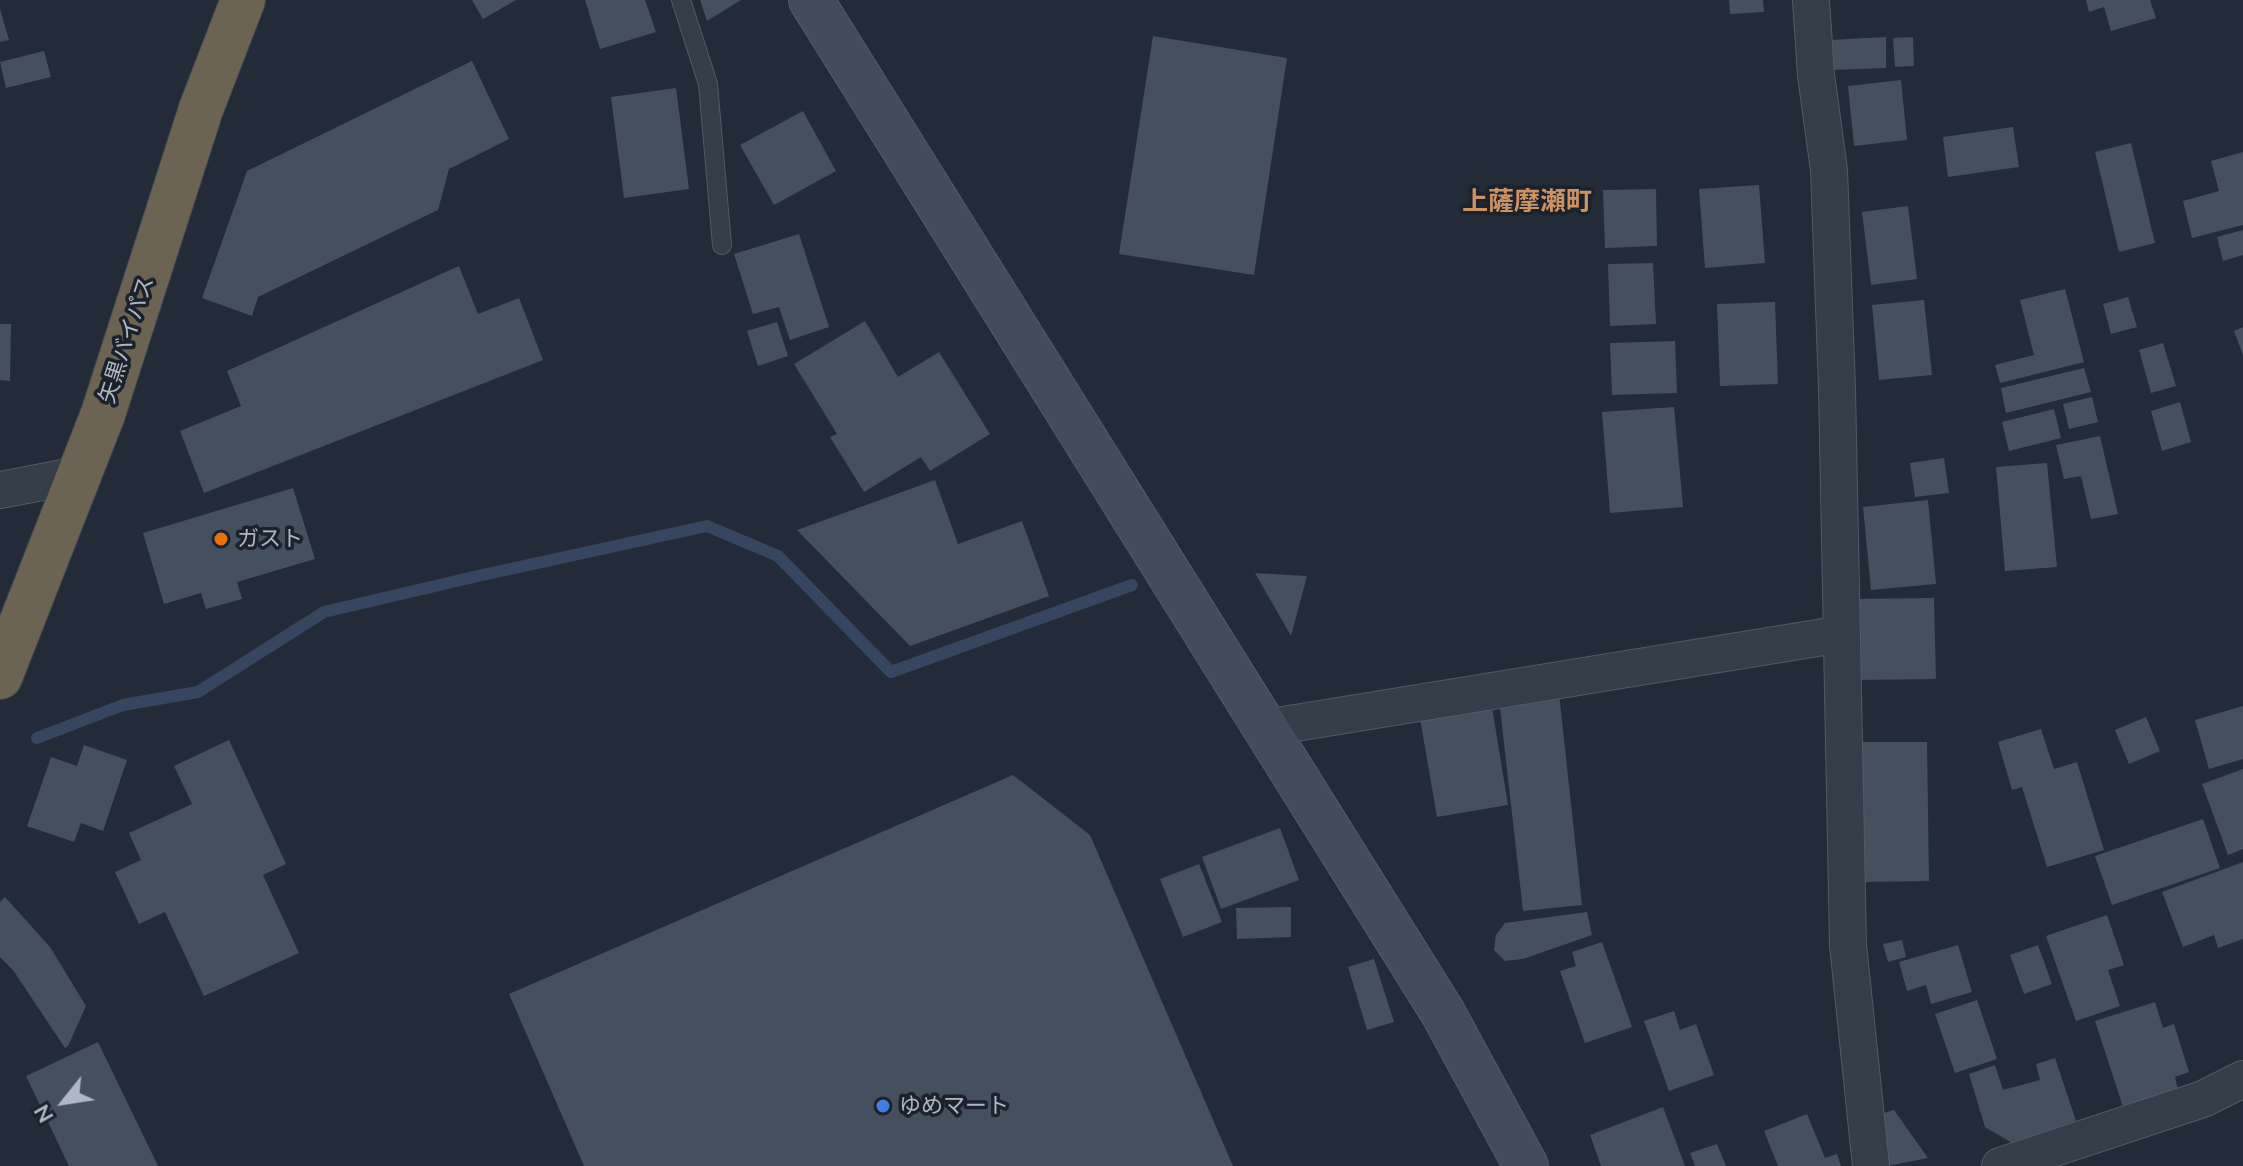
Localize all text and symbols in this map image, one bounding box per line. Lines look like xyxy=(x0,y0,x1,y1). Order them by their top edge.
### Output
district label: 上薩摩瀬町 xyxy=(1462,186,1592,218)
street label: 矢黒バイパス xyxy=(94,273,160,407)
place label: ガスト xyxy=(237,526,303,552)
marker: ガスト xyxy=(212,530,230,548)
north arrow xyxy=(24,1062,104,1142)
place label: ゆめマート xyxy=(899,1093,1009,1119)
marker: ゆめマート xyxy=(874,1097,892,1115)
text: N xyxy=(27,1100,59,1128)

